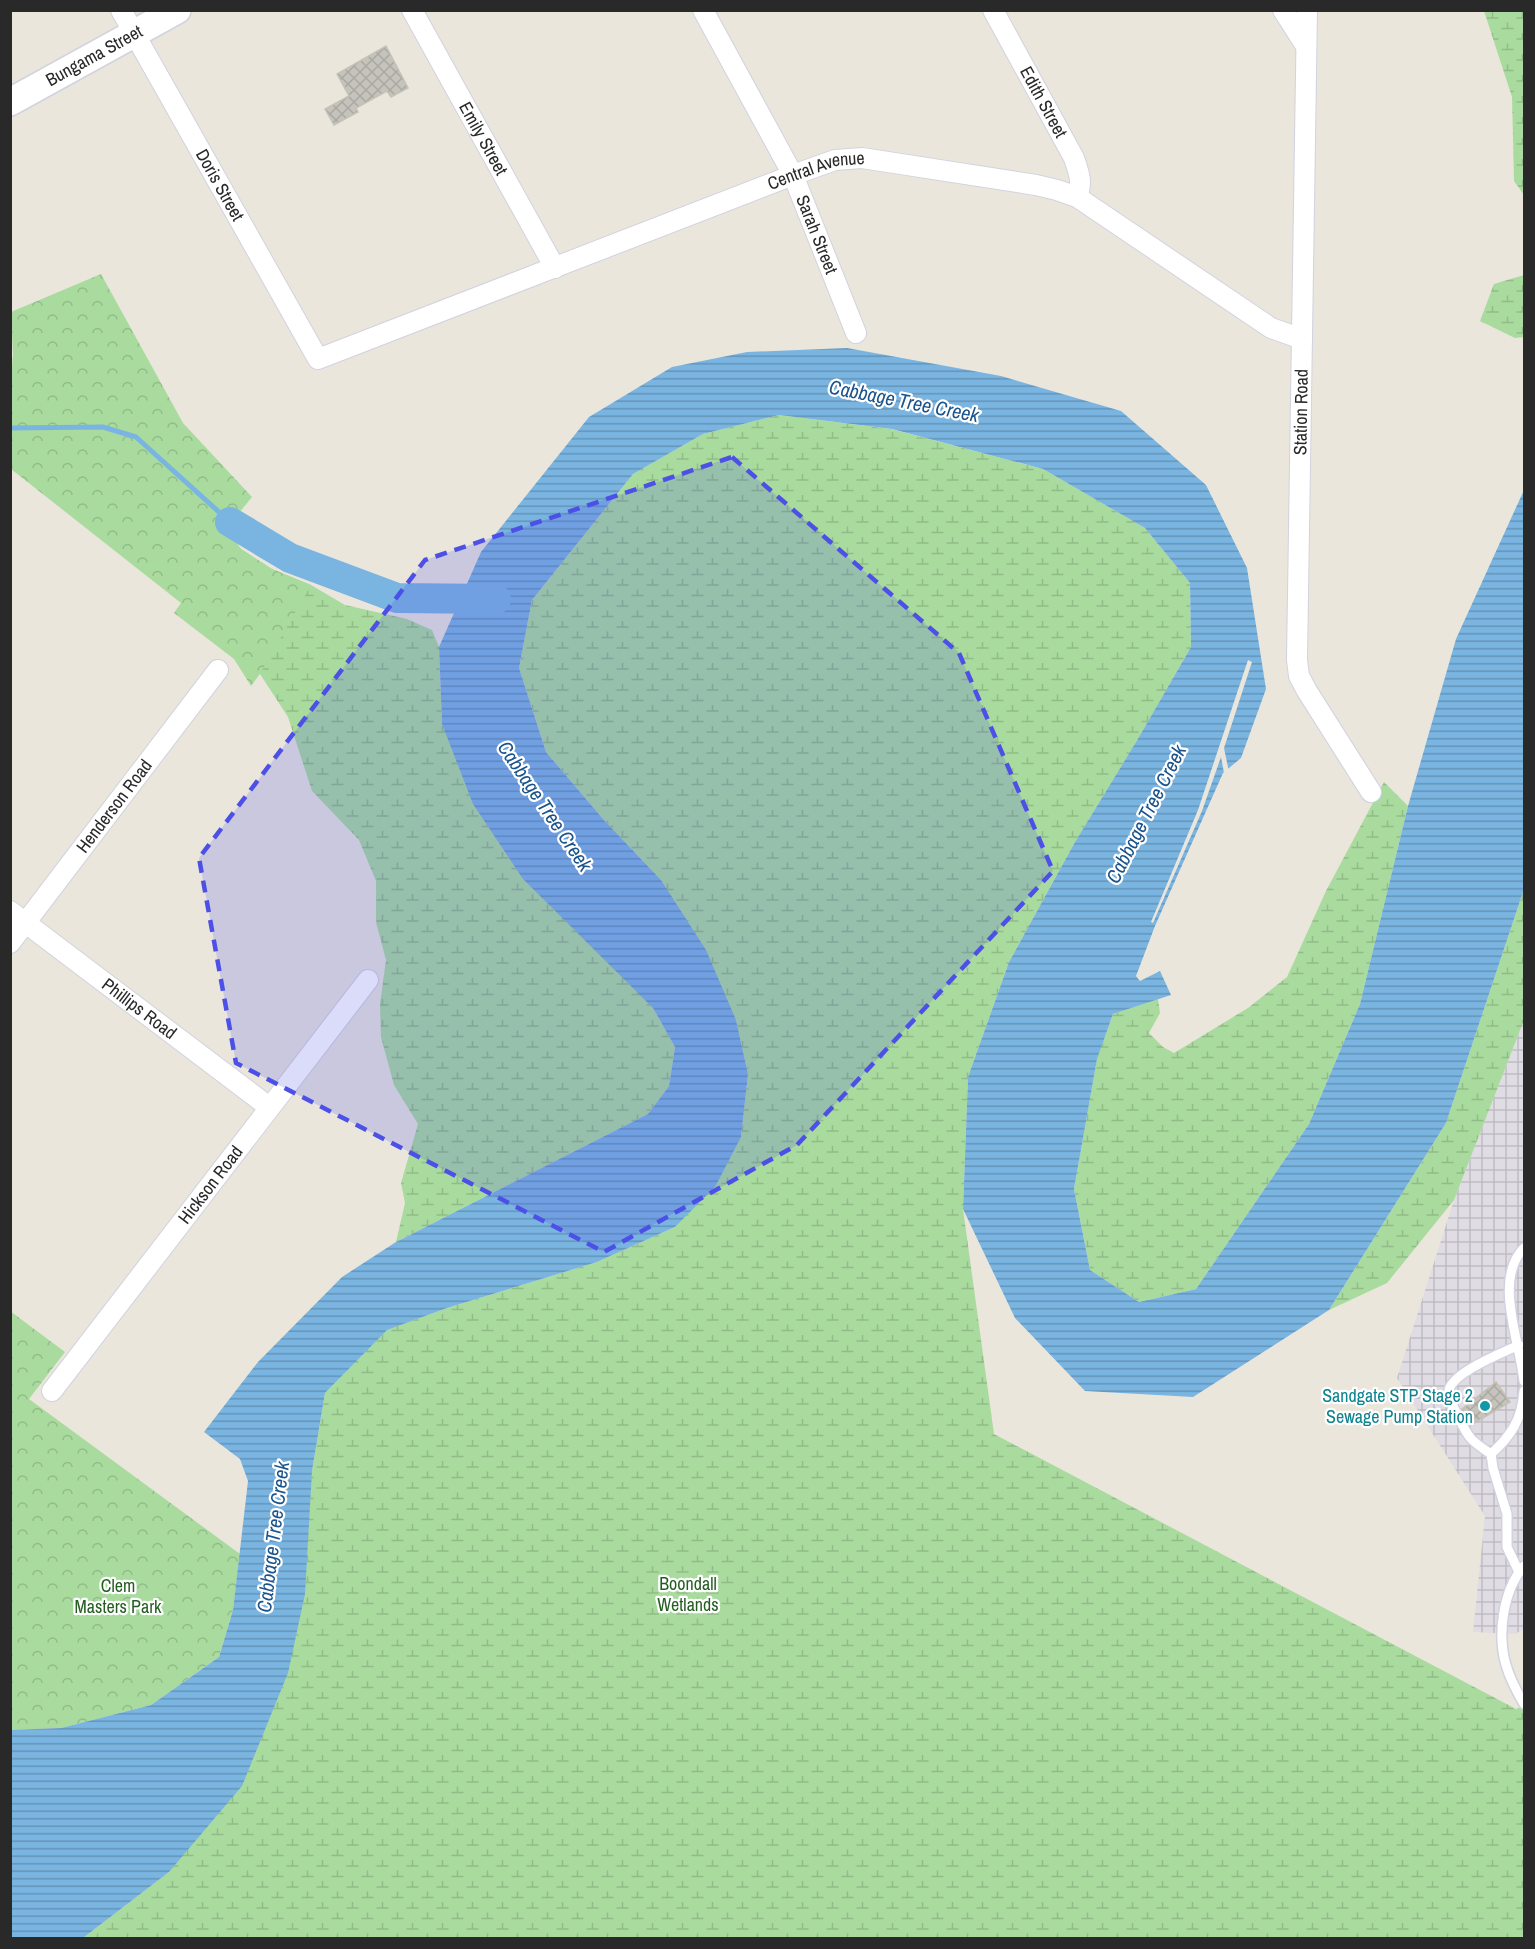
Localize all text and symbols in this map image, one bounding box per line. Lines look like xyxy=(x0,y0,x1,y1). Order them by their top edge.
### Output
street label: Bungama Street xyxy=(41,19,147,92)
street label: Edith Street xyxy=(1014,62,1074,142)
street label: Emily Street xyxy=(453,97,514,180)
street label: Doris Street xyxy=(190,144,251,225)
street label: Central Avenue xyxy=(764,145,865,196)
street label: Sarah Street xyxy=(790,191,844,277)
street label: Station Road xyxy=(1287,369,1314,455)
water label: Cabbage Tree Creek xyxy=(827,373,982,428)
water label: Cabbage Tree Creek xyxy=(492,735,600,877)
water label: Cabbage Tree Creek xyxy=(1099,739,1192,888)
street label: Henderson Road xyxy=(70,754,158,858)
street label: Phillips Road xyxy=(97,972,182,1045)
street label: Hickson Road xyxy=(172,1140,248,1229)
place label: Sandgate STP Stage 2 Sewage Pump Station xyxy=(1322,1383,1473,1429)
marker: Sandgate STP Stage 2 Sewage Pump Station xyxy=(1478,1399,1492,1413)
water label: Cabbage Tree Creek xyxy=(250,1459,295,1614)
park label: Boondall Wetlands xyxy=(657,1571,719,1617)
park label: Clem Masters Park xyxy=(75,1573,162,1619)

